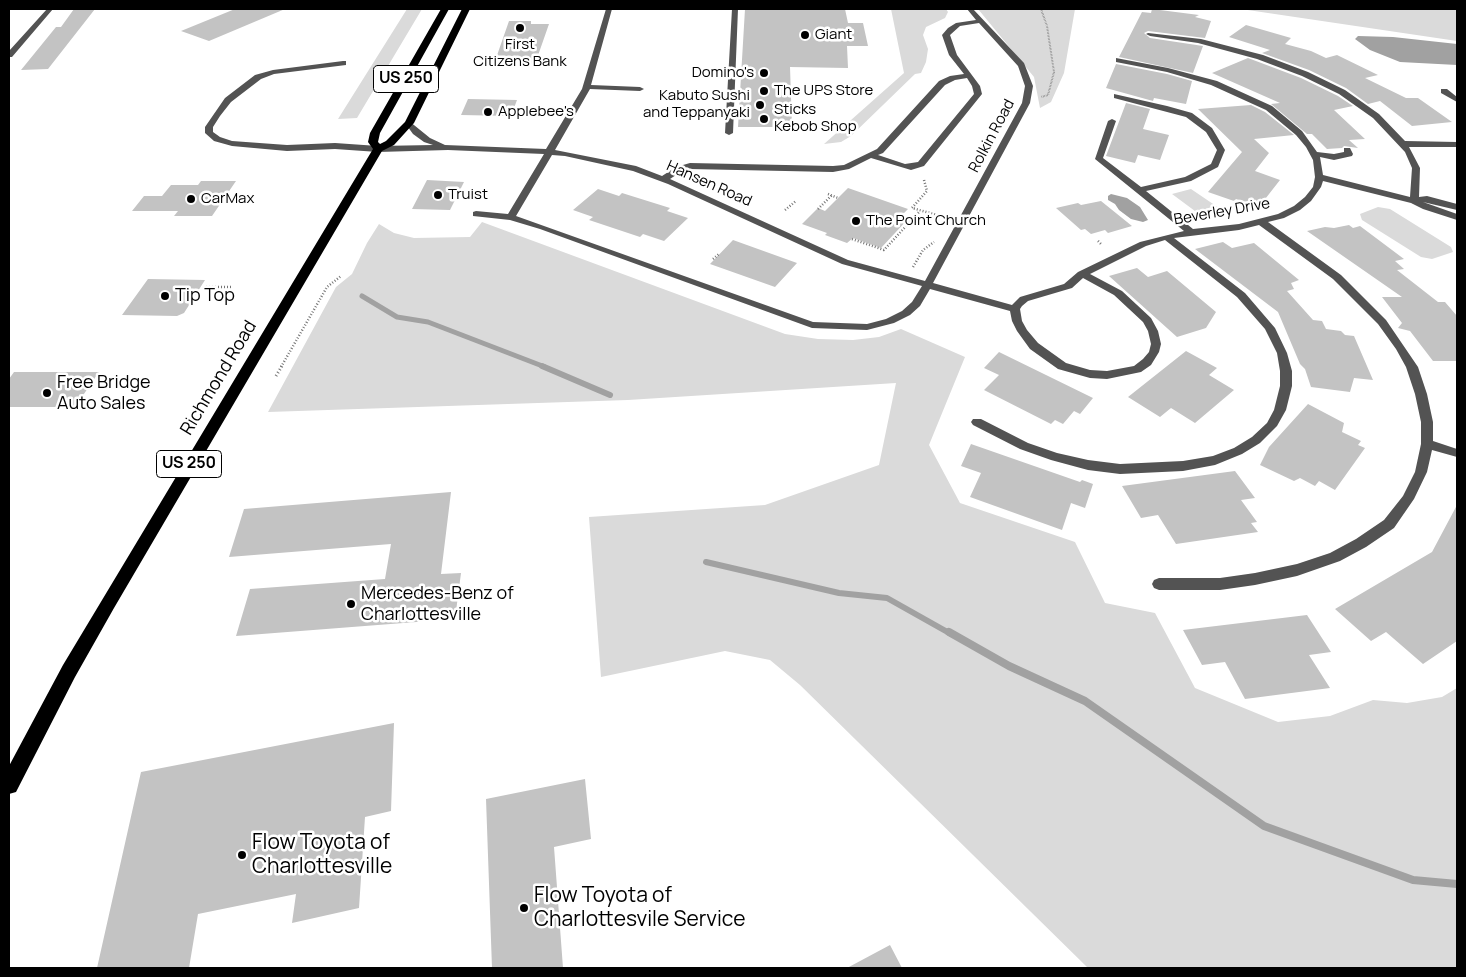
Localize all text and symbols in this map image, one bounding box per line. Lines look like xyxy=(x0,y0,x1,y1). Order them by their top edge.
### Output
marker: First Citizens Bank xyxy=(514,22,526,34)
place label: Giant xyxy=(815,26,852,44)
marker: Giant xyxy=(799,29,811,41)
place label: First Citizens Bank xyxy=(473,36,567,71)
place label: Domino's xyxy=(692,64,754,82)
road number: US 250 xyxy=(374,66,438,92)
marker: Domino's xyxy=(758,67,770,79)
place label: The UPS Store xyxy=(774,82,873,100)
marker: The UPS Store xyxy=(758,85,770,97)
place label: Kabuto Sushi and Teppanyaki xyxy=(643,87,750,122)
street label: Rolkin Road xyxy=(965,96,1019,176)
marker: Kabuto Sushi and Teppanyaki xyxy=(754,99,766,111)
place label: Sticks Kebob Shop xyxy=(774,101,857,136)
place label: Applebee's xyxy=(498,103,574,121)
marker: Applebee's xyxy=(482,106,494,118)
marker: Sticks Kebob Shop xyxy=(758,113,770,125)
street label: Hansen Road xyxy=(664,157,754,211)
place label: Truist xyxy=(448,186,488,204)
marker: Truist xyxy=(432,189,444,201)
place label: CarMax xyxy=(201,190,254,208)
marker: CarMax xyxy=(185,193,197,205)
street label: Beverley Drive xyxy=(1173,195,1271,229)
place label: The Point Church xyxy=(866,212,986,230)
marker: The Point Church xyxy=(850,215,862,227)
place label: Tip Top xyxy=(175,285,235,307)
marker: Tip Top xyxy=(159,290,171,302)
street label: Richmond Road xyxy=(176,317,262,439)
place label: Free Bridge Auto Sales xyxy=(57,372,151,414)
marker: Free Bridge Auto Sales xyxy=(41,387,53,399)
road number: US 250 xyxy=(156,450,222,478)
place label: Mercedes-Benz of Charlottesville xyxy=(361,583,514,626)
marker: Mercedes-Benz of Charlottesville xyxy=(345,598,357,610)
place label: Flow Toyota of Charlottesville xyxy=(252,830,392,880)
marker: Flow Toyota of Charlottesville xyxy=(236,849,248,861)
place label: Flow Toyota of Charlottesvile Service xyxy=(534,883,745,933)
marker: Flow Toyota of Charlottesvile Service xyxy=(518,902,530,914)

